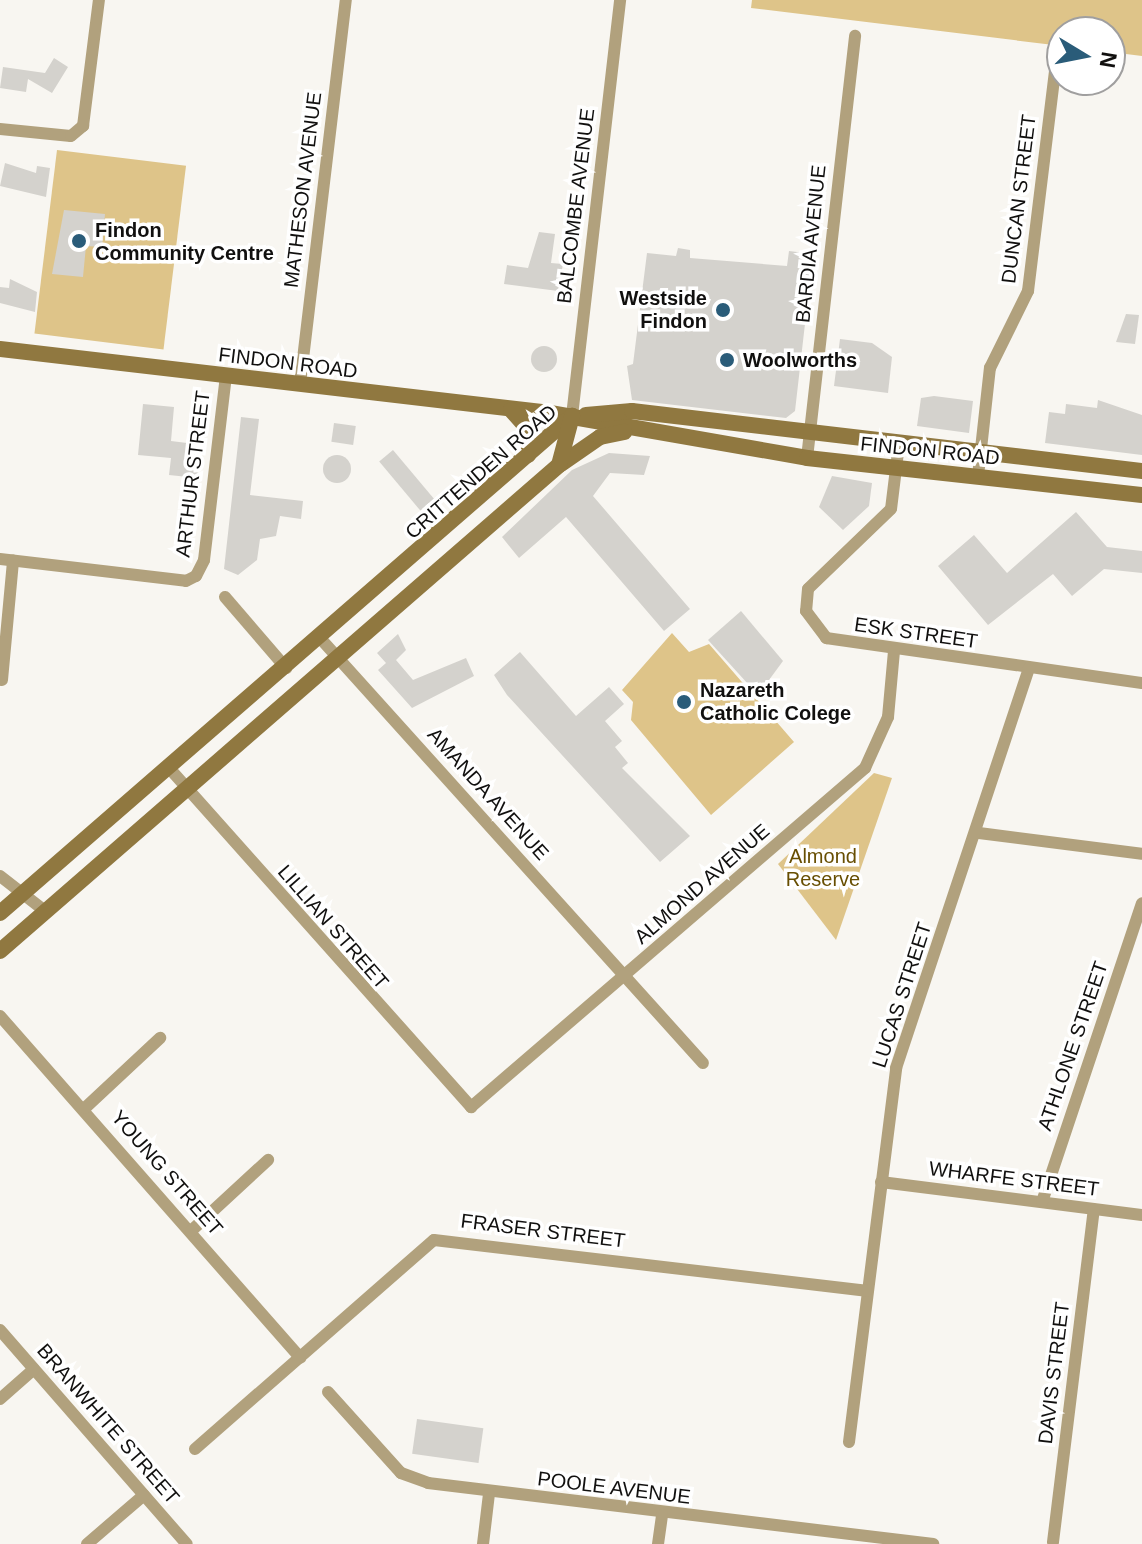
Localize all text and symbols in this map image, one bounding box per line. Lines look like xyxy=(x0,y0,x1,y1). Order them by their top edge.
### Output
north arrow xyxy=(1046,16,1126,96)
text: N xyxy=(1094,50,1122,70)
street label: MATHESON AVENUE xyxy=(279,90,327,290)
street label: BALCOMBE AVENUE xyxy=(552,107,600,305)
street label: DUNCAN STREET xyxy=(997,113,1041,285)
street label: BARDIA AVENUE xyxy=(791,163,831,325)
place label: Findon Community Centre xyxy=(95,218,274,265)
marker: Findon Community Centre xyxy=(70,232,88,250)
place label: Westside Findon xyxy=(620,286,707,333)
marker: Westside Findon xyxy=(714,301,732,319)
street label: FINDON ROAD xyxy=(217,343,359,383)
place label: Woolworths xyxy=(743,348,857,372)
marker: Woolworths xyxy=(718,351,736,369)
street label: ARTHUR STREET xyxy=(171,389,215,559)
street label: CRITTENDEN ROAD xyxy=(401,400,561,544)
street label: FINDON ROAD xyxy=(859,432,1001,470)
street label: ESK STREET xyxy=(853,612,979,654)
place label: Nazareth Catholic Colege xyxy=(700,678,851,725)
marker: Nazareth Catholic Colege xyxy=(675,693,693,711)
street label: AMANDA AVENUE xyxy=(422,722,554,866)
street label: ALMOND AVENUE xyxy=(629,819,775,949)
park label: Almond Reserve xyxy=(786,844,860,891)
street label: LILLIAN STREET xyxy=(273,860,393,994)
street label: LUCAS STREET xyxy=(867,919,937,1071)
street label: ATHLONE STREET xyxy=(1033,958,1113,1134)
street label: YOUNG STREET xyxy=(106,1106,228,1240)
street label: WHARFE STREET xyxy=(928,1157,1100,1201)
street label: FRASER STREET xyxy=(459,1209,627,1253)
street label: DAVIS STREET xyxy=(1033,1301,1075,1445)
street label: BRANWHITE STREET xyxy=(32,1339,184,1509)
street label: POOLE AVENUE xyxy=(535,1467,693,1509)

